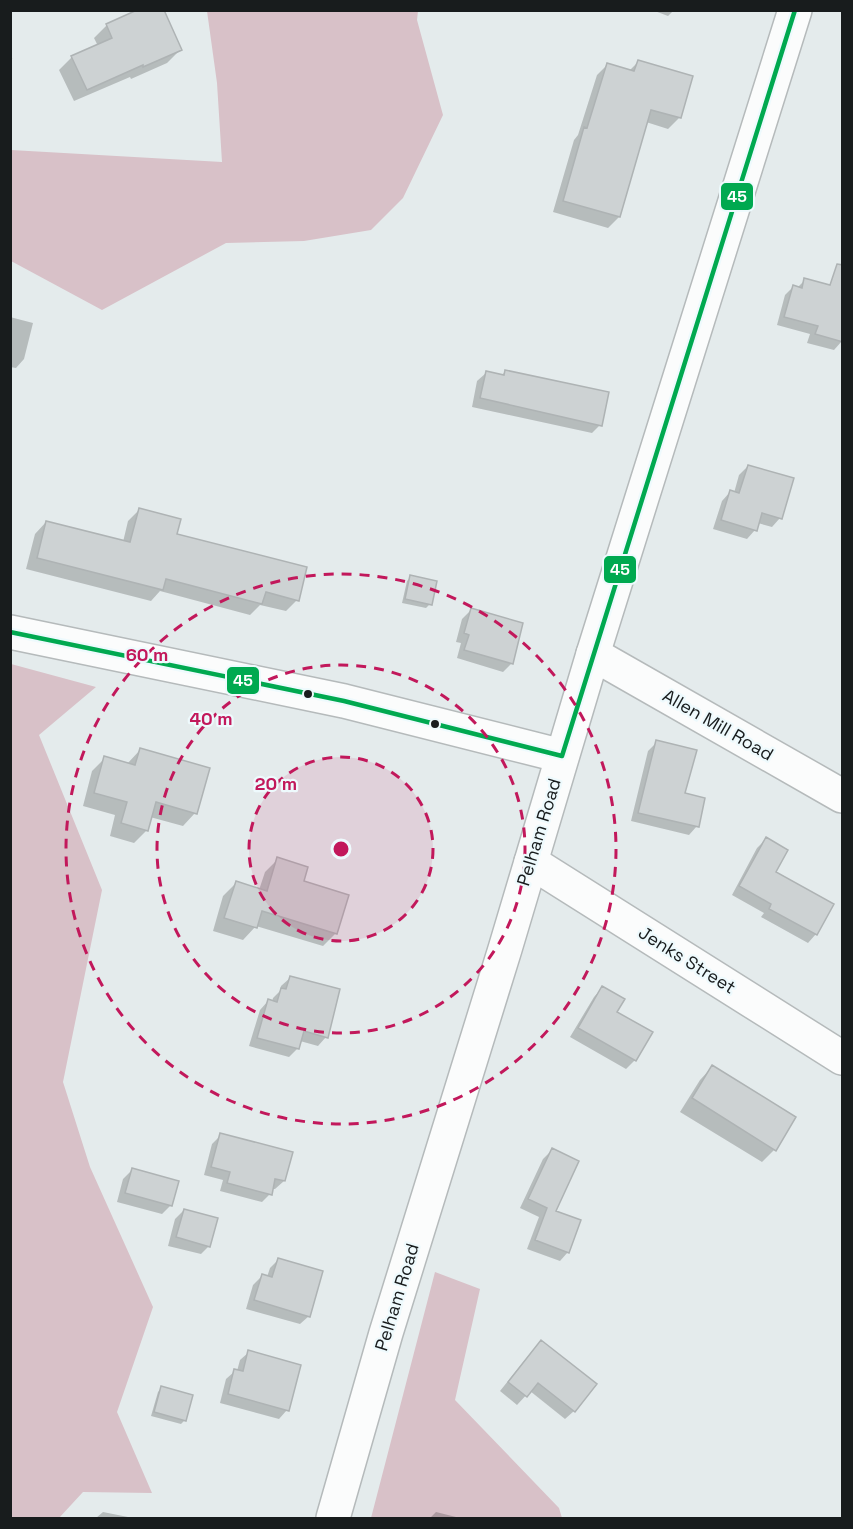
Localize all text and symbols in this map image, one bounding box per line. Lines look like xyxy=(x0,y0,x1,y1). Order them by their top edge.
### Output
line badge: 45 xyxy=(720,182,754,211)
text: 45 xyxy=(727,186,747,207)
line badge: 45 xyxy=(603,555,637,584)
text: 45 xyxy=(610,559,630,580)
text: 60 m xyxy=(126,643,168,666)
line badge: 45 xyxy=(226,666,260,695)
text: 45 xyxy=(233,670,253,691)
street label: Allen Mill Road xyxy=(659,684,778,766)
unlabelled marker xyxy=(302,688,314,700)
text: 40 m xyxy=(189,707,233,730)
unlabelled marker xyxy=(429,718,441,730)
text: 20 m xyxy=(255,772,297,795)
street label: Pelham Road xyxy=(511,775,566,888)
centre of rings xyxy=(331,839,351,859)
street label: Jenks Street xyxy=(634,921,740,999)
street label: Pelham Road xyxy=(369,1240,424,1353)

